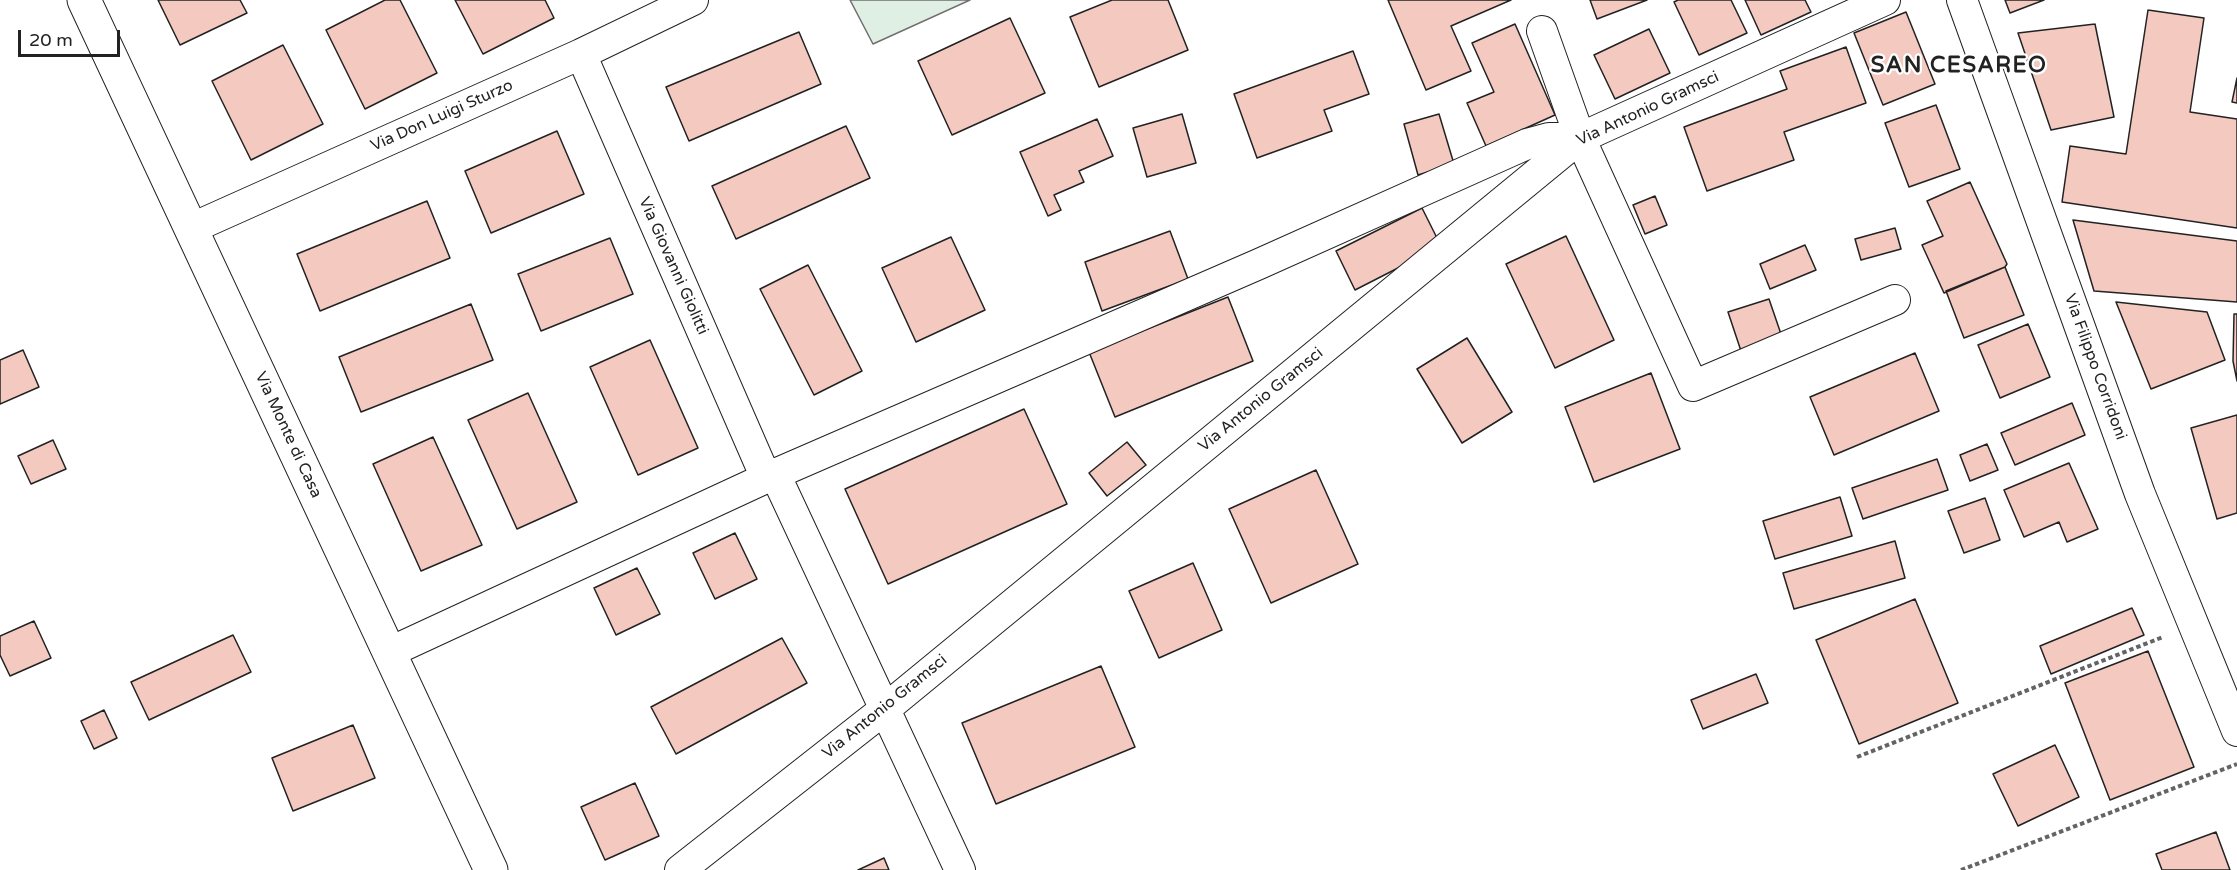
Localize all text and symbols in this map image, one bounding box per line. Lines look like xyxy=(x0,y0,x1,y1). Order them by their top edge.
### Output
scale bar xyxy=(21,18,123,56)
text: 20 m xyxy=(29,29,73,51)
district label: SAN CESAREO xyxy=(1871,53,2047,79)
street label: Via Antonio Gramsci xyxy=(1574,68,1722,150)
street label: Via Don Luigi Sturzo xyxy=(368,76,516,156)
street label: Via Giovanni Giolitti xyxy=(634,194,712,338)
street label: Via Filippo Corridoni xyxy=(2060,291,2130,443)
street label: Via Antonio Gramsci xyxy=(1195,344,1327,456)
street label: Via Monte di Casa xyxy=(250,369,326,501)
street label: Via Antonio Gramsci xyxy=(819,651,951,763)

